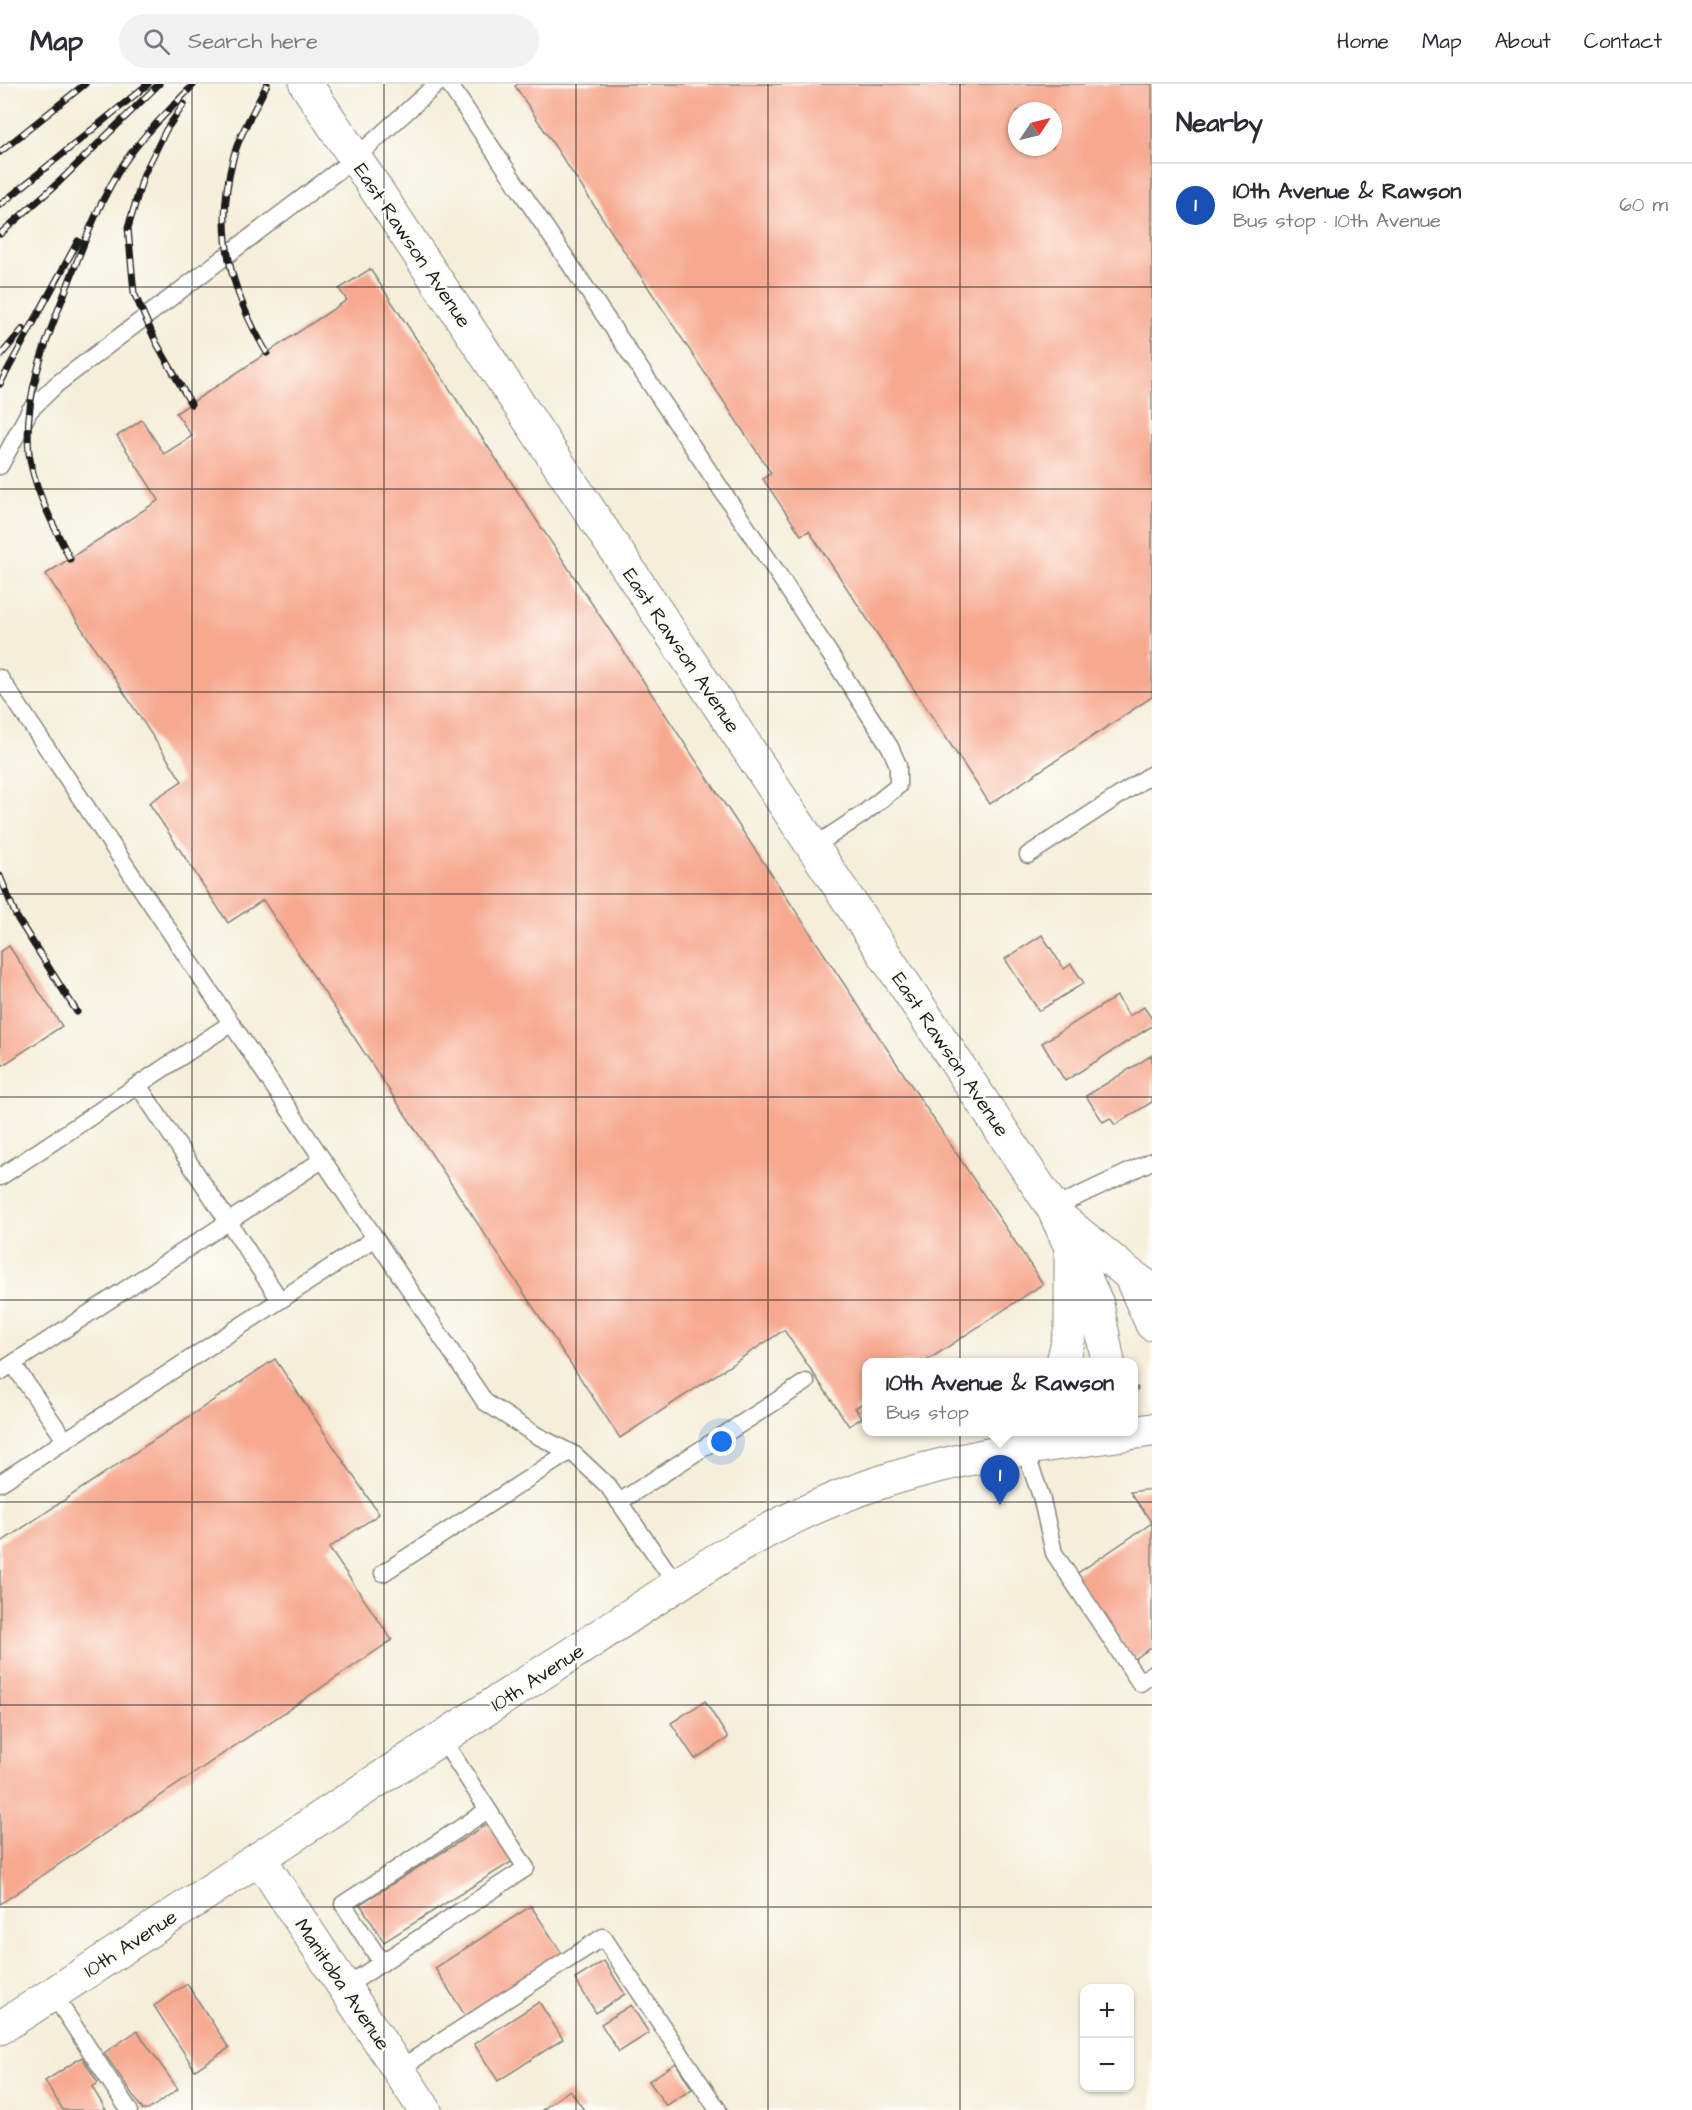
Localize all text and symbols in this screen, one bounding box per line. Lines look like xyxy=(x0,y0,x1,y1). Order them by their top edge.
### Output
search box xyxy=(119,14,539,68)
text: Map xyxy=(30,22,83,61)
icon: search xyxy=(140,25,173,58)
text: Search here xyxy=(188,26,318,57)
text: Home xyxy=(1337,27,1389,56)
text: Map xyxy=(1422,27,1462,56)
text: About xyxy=(1495,27,1551,56)
text: Contact xyxy=(1584,27,1662,56)
north arrow xyxy=(1008,102,1062,156)
text: Nearby xyxy=(1176,105,1263,141)
street label: East Rawson Avenue xyxy=(347,158,478,334)
text: 10th Avenue & Rawson xyxy=(1233,176,1461,207)
text: 1 xyxy=(1194,191,1197,219)
text: 60 m xyxy=(1619,191,1668,219)
text: Bus stop · 10th Avenue xyxy=(1233,207,1441,235)
street label: East Rawson Avenue xyxy=(616,563,747,739)
street label: East Rawson Avenue xyxy=(885,967,1016,1143)
popup xyxy=(862,1358,1138,1436)
text: 10th Avenue & Rawson xyxy=(886,1368,1114,1399)
text: Bus stop xyxy=(886,1399,969,1427)
your location xyxy=(707,1427,736,1456)
pin: 1 xyxy=(980,1456,1020,1505)
street label: 10th Avenue xyxy=(485,1637,590,1718)
street label: 10th Avenue xyxy=(78,1903,183,1984)
street label: Manitoba Avenue xyxy=(288,1913,397,2056)
map controls xyxy=(1080,1984,1134,2092)
button: + xyxy=(1080,1984,1134,2038)
button: − xyxy=(1080,2038,1134,2092)

